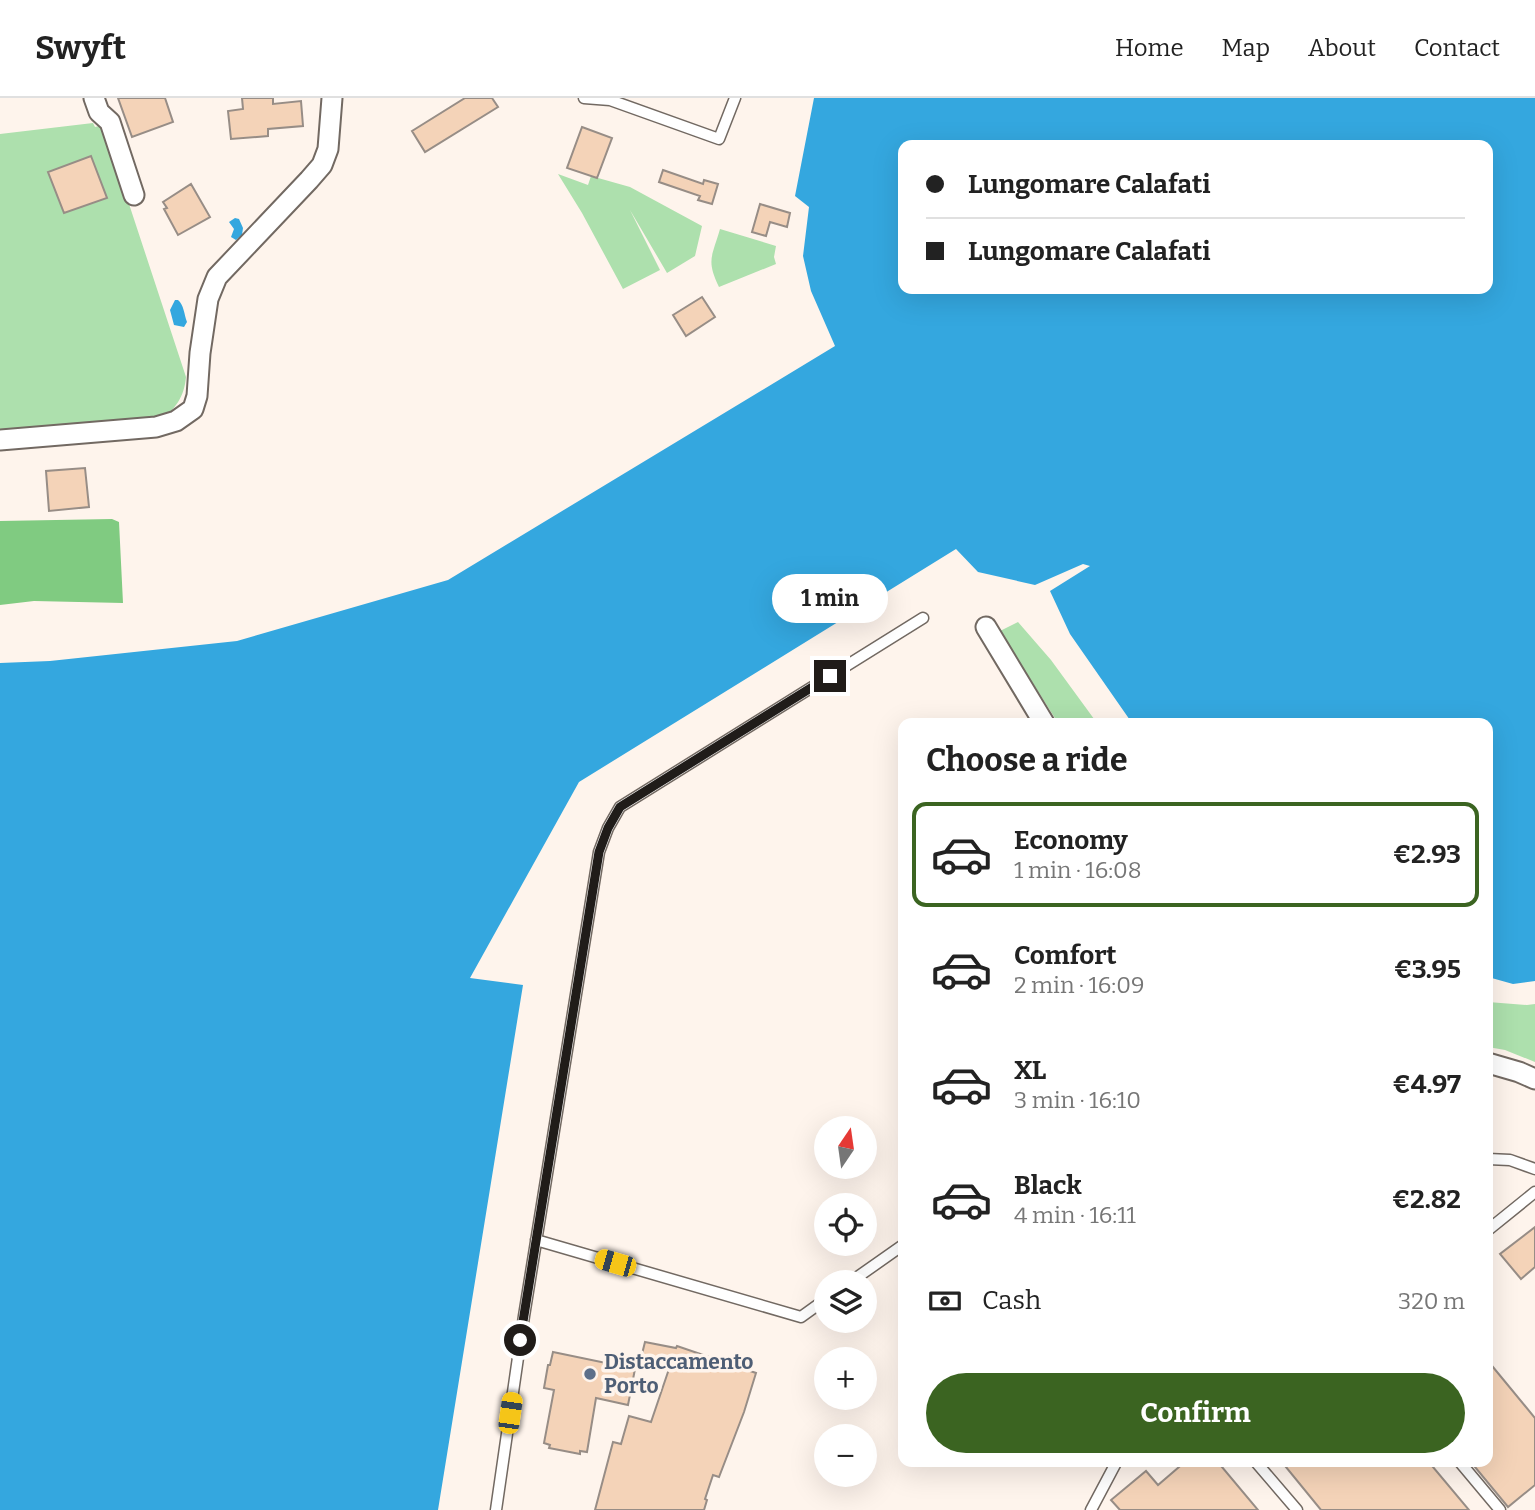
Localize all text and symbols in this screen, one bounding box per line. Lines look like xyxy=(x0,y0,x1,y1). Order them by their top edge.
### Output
text: Swyft xyxy=(35,28,126,68)
text: Home xyxy=(1115,34,1184,62)
text: Map xyxy=(1222,34,1270,62)
text: About xyxy=(1308,34,1376,62)
text: Contact xyxy=(1414,34,1500,62)
text: Lungomare Calafati xyxy=(968,169,1211,200)
text: Lungomare Calafati xyxy=(968,236,1211,267)
callout: 1 min xyxy=(772,574,888,624)
text: 1 min xyxy=(801,584,859,612)
route end xyxy=(814,660,846,692)
text: Choose a ride xyxy=(926,741,1127,779)
icon: car xyxy=(930,823,993,886)
text: Economy xyxy=(1014,825,1128,856)
text: €2.93 xyxy=(1393,839,1461,870)
text: 1 min · 16:08 xyxy=(1014,856,1142,884)
icon: car xyxy=(930,938,993,1001)
text: Comfort xyxy=(1014,940,1117,971)
text: €3.95 xyxy=(1394,954,1461,985)
text: 2 min · 16:09 xyxy=(1014,971,1144,999)
icon: car xyxy=(930,1053,993,1116)
text: XL xyxy=(1014,1055,1046,1086)
text: €4.97 xyxy=(1393,1069,1461,1100)
text: 3 min · 16:10 xyxy=(1014,1086,1141,1114)
north arrow xyxy=(814,1116,877,1180)
map controls xyxy=(814,1116,877,1487)
icon: car xyxy=(930,1168,993,1231)
text: Black xyxy=(1014,1170,1082,1201)
text: €2.82 xyxy=(1392,1184,1461,1215)
button: locate xyxy=(814,1193,877,1256)
text: 4 min · 16:11 xyxy=(1014,1201,1136,1229)
car xyxy=(592,1247,639,1279)
button: layers xyxy=(814,1270,877,1333)
icon: cash xyxy=(926,1282,964,1320)
text: Cash xyxy=(982,1285,1041,1316)
text: 320 m xyxy=(1398,1287,1465,1315)
route start xyxy=(504,1324,536,1356)
button: + xyxy=(814,1347,877,1410)
place label: Distaccamento Porto xyxy=(604,1349,753,1399)
marker: Distaccamento Porto xyxy=(582,1366,598,1382)
button: Confirm xyxy=(926,1373,1465,1453)
car xyxy=(497,1391,524,1435)
button: − xyxy=(814,1424,877,1487)

